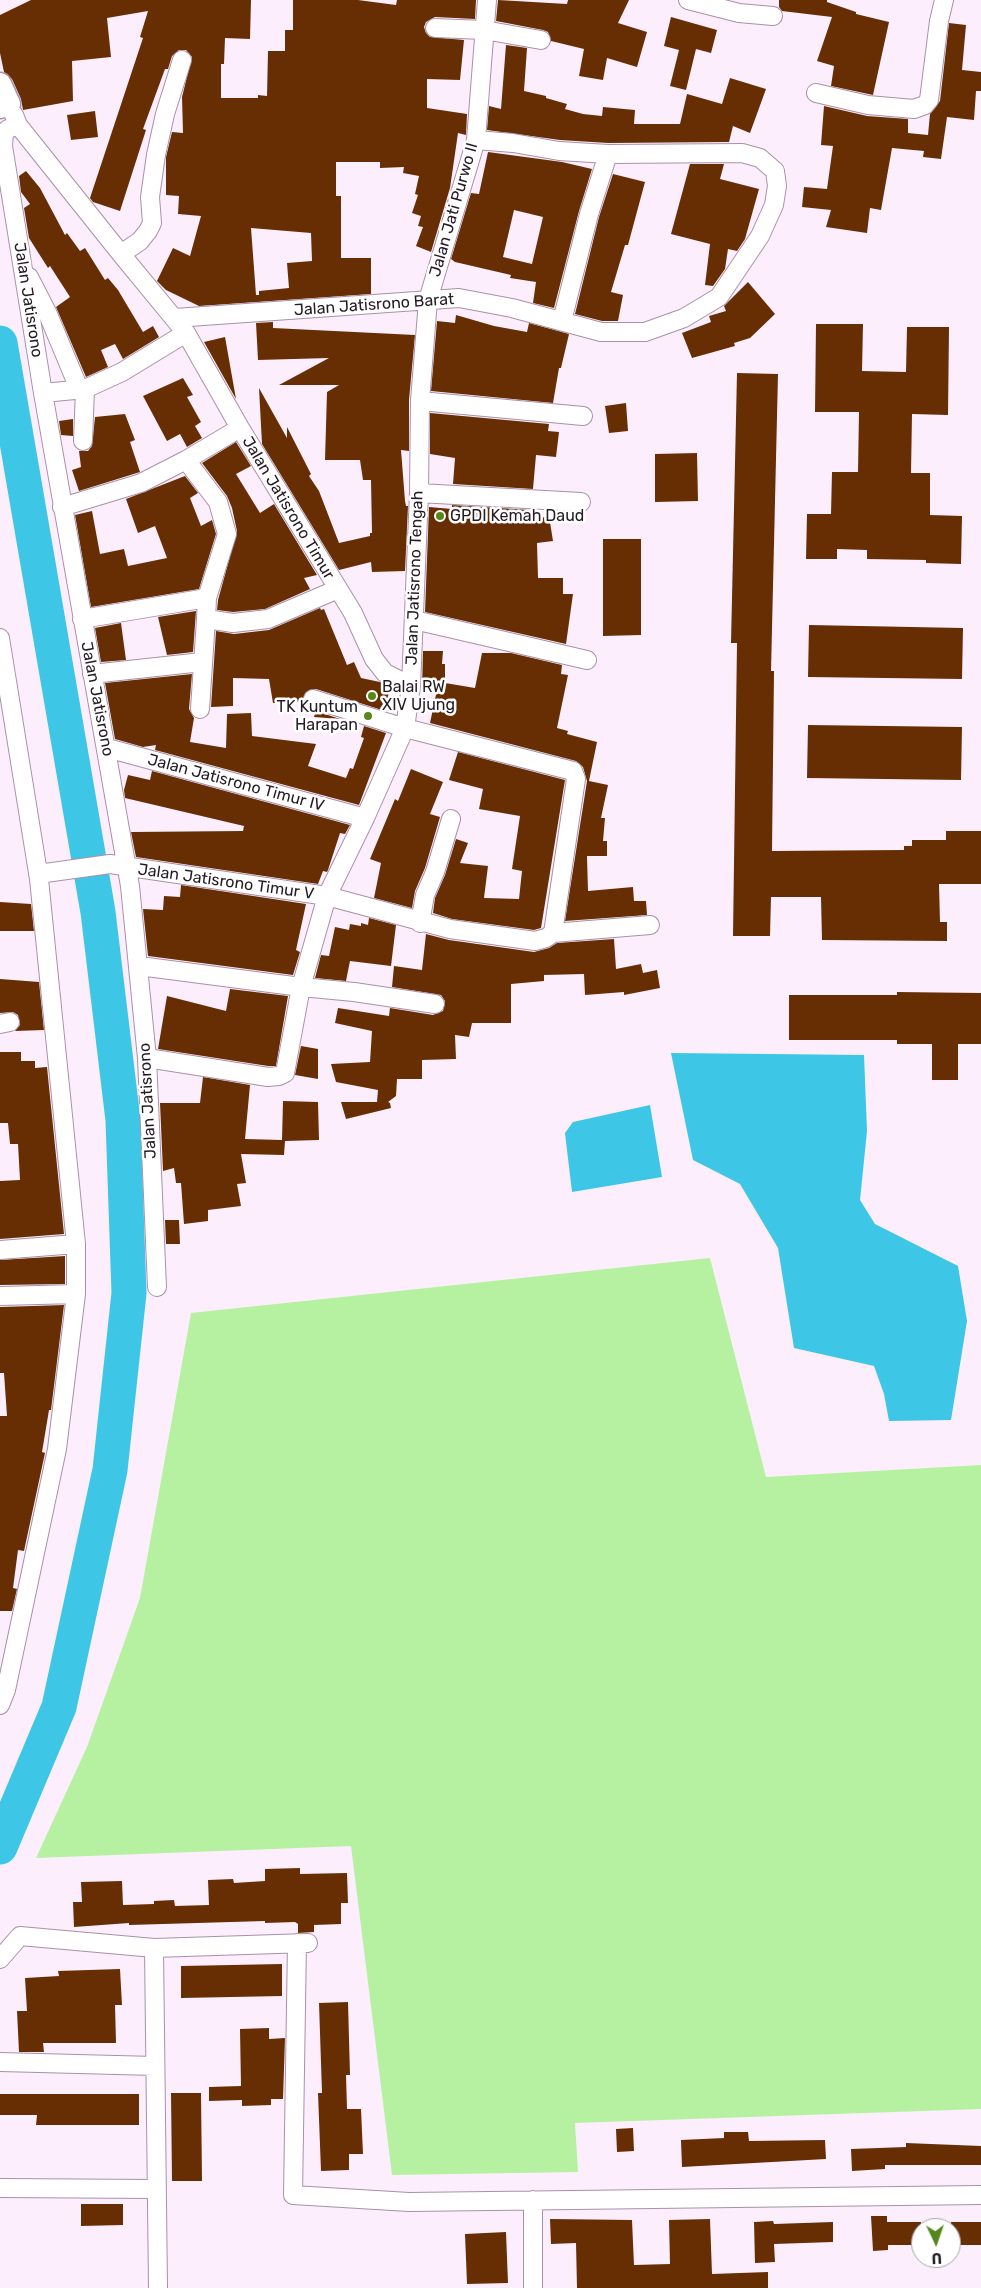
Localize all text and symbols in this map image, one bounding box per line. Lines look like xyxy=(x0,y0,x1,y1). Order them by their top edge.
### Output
street label: Jalan Jati Purwo II xyxy=(426,141,482,279)
street label: Jalan Jatisrono xyxy=(9,241,47,359)
street label: Jalan Jatisrono Barat xyxy=(293,290,455,320)
street label: Jalan Jatisrono Timur xyxy=(238,433,338,583)
street label: Jalan Jatisrono Tengah xyxy=(402,490,428,666)
place label: GPDI Kemah Daud xyxy=(450,506,584,526)
marker: GPDI Kemah Daud xyxy=(434,510,446,522)
street label: Jalan Jatisrono xyxy=(76,640,118,758)
place label: Balai RW XIV Ujung xyxy=(382,677,455,715)
marker: Balai RW XIV Ujung xyxy=(366,690,378,702)
place label: TK Kuntum Harapan xyxy=(277,697,358,735)
marker: TK Kuntum Harapan xyxy=(362,710,374,722)
street label: Jalan Jatisrono Timur IV xyxy=(146,750,326,816)
street label: Jalan Jatisrono Timur V xyxy=(137,860,315,904)
street label: Jalan Jatisrono xyxy=(135,1042,161,1160)
north arrow xyxy=(911,2218,961,2268)
text: U xyxy=(931,2249,942,2266)

